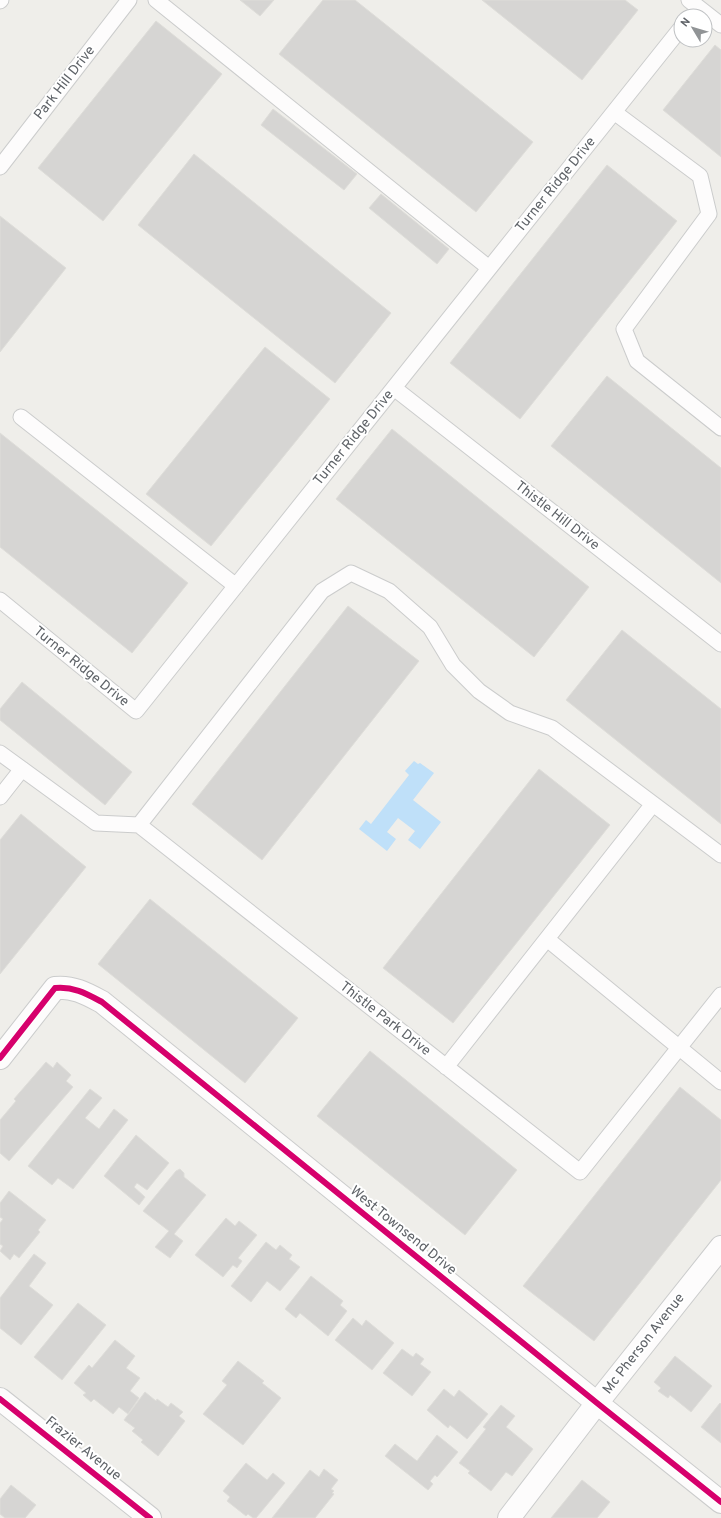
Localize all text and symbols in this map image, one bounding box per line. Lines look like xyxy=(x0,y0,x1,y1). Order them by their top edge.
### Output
north arrow xyxy=(673,8,713,48)
text: N xyxy=(678,15,694,30)
street label: Park Hill Drive xyxy=(31,43,99,123)
street label: Turner Ridge Drive xyxy=(512,134,600,236)
street label: Turner Ridge Drive xyxy=(310,387,398,489)
street label: Thistle Hill Drive xyxy=(511,478,603,554)
street label: Turner Ridge Drive xyxy=(30,623,132,711)
street label: Thistle Park Drive xyxy=(336,978,434,1060)
street label: West Townsend Drive xyxy=(346,1183,460,1279)
street label: Mc Pherson Avenue xyxy=(599,1290,689,1398)
street label: Frazier Avenue xyxy=(42,1413,124,1485)

